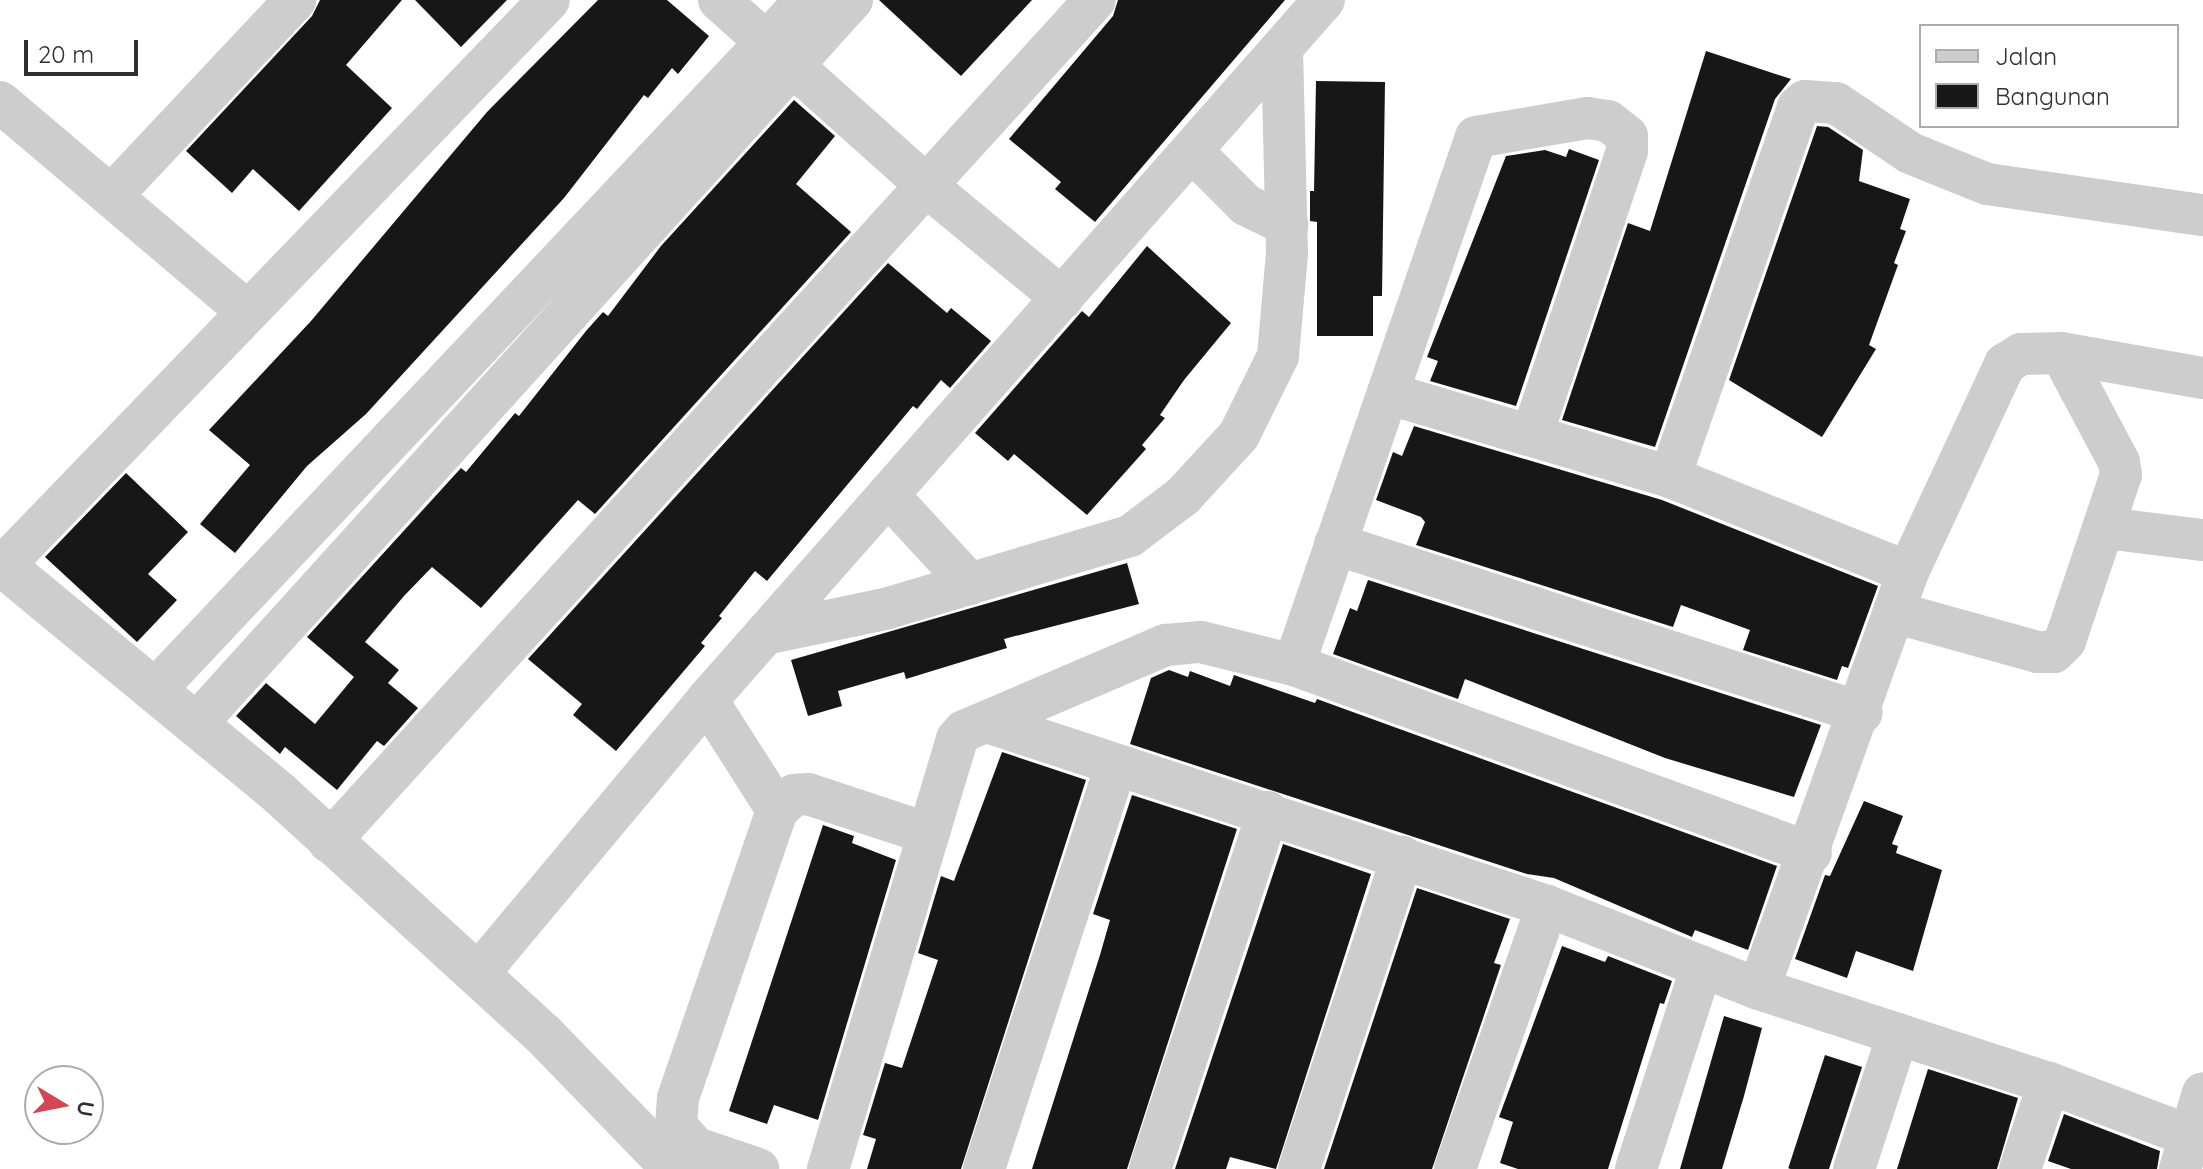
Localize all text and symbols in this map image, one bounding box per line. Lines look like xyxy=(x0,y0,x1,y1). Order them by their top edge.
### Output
scale bar xyxy=(28,24,142,74)
legend xyxy=(1919,24,2179,128)
text: 20 m xyxy=(38,39,94,69)
text: Jalan xyxy=(1995,41,2057,71)
text: Bangunan xyxy=(1995,81,2110,111)
north arrow xyxy=(24,1065,104,1145)
text: U xyxy=(71,1099,101,1119)

